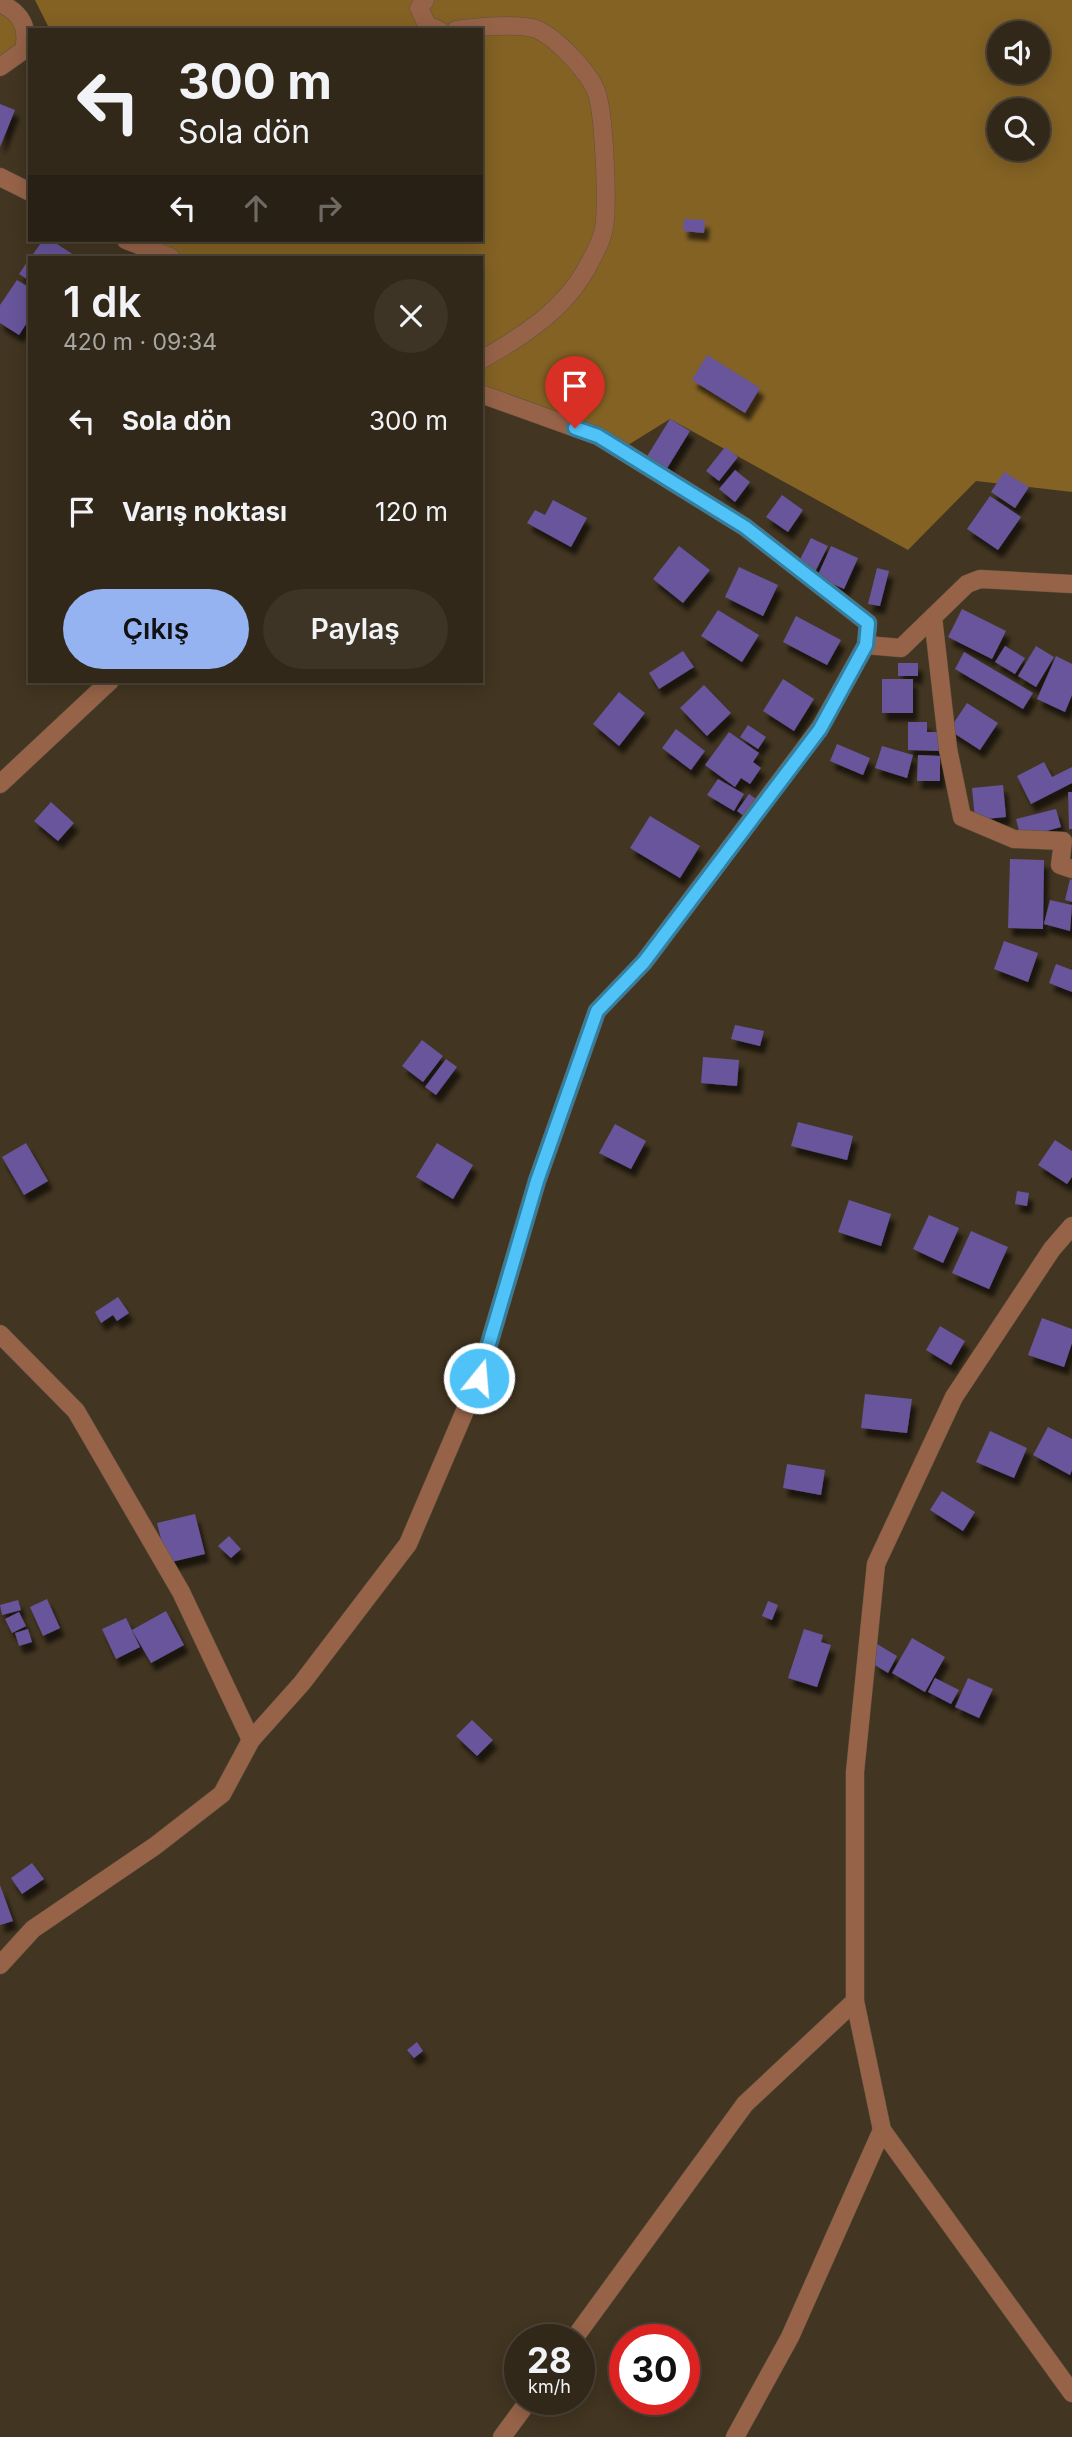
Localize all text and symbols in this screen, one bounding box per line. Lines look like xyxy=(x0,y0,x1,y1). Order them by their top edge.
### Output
map controls xyxy=(987,21,1050,161)
button: sound xyxy=(987,21,1050,84)
text: 300 m xyxy=(178,52,332,111)
icon: left xyxy=(63,56,154,147)
button: search xyxy=(987,98,1050,161)
text: Sola dön xyxy=(178,112,310,151)
icon: left xyxy=(164,189,202,227)
icon: ahead xyxy=(237,189,275,227)
icon: right xyxy=(310,189,348,227)
text: 1 dk xyxy=(63,276,141,327)
button: close xyxy=(374,279,448,353)
text: 420 m · 09:34 xyxy=(63,328,217,356)
pin xyxy=(545,356,605,428)
icon: arrive xyxy=(556,367,594,405)
icon: left xyxy=(63,402,101,440)
text: Sola dön xyxy=(122,405,232,436)
text: 300 m xyxy=(369,405,448,436)
icon: arrive xyxy=(63,493,101,531)
text: Varış noktası xyxy=(122,496,287,527)
text: 120 m xyxy=(375,496,448,527)
button: Çıkış xyxy=(63,589,249,669)
button: Paylaş xyxy=(263,589,448,669)
position arrow xyxy=(442,1341,516,1415)
speed limit sign: 30 xyxy=(609,2324,700,2415)
text: 28 xyxy=(527,2339,572,2381)
text: km/h xyxy=(528,2376,571,2397)

